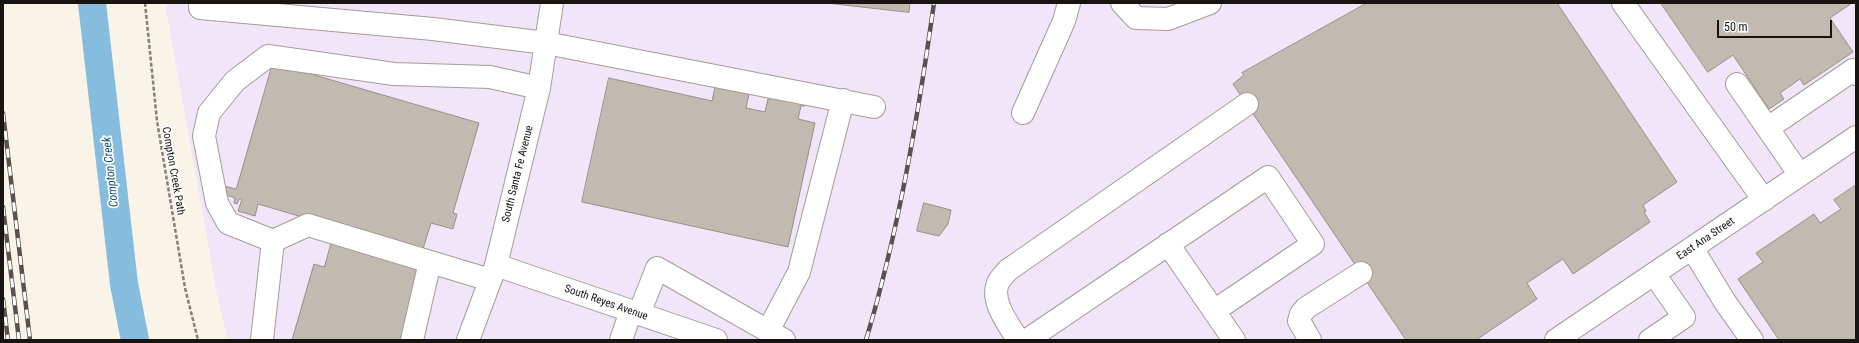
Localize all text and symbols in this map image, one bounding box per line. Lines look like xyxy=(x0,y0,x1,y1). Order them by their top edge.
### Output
scale bar xyxy=(1719,12,1834,38)
text: 50 m xyxy=(1724,20,1748,34)
street label: South Santa Fe Avenue xyxy=(500,124,536,224)
street label: Compton Creek Path xyxy=(159,126,187,216)
water label: Compton Creek xyxy=(100,136,122,208)
street label: East Ana Street xyxy=(1675,215,1737,263)
street label: South Reyes Avenue xyxy=(563,283,649,323)

